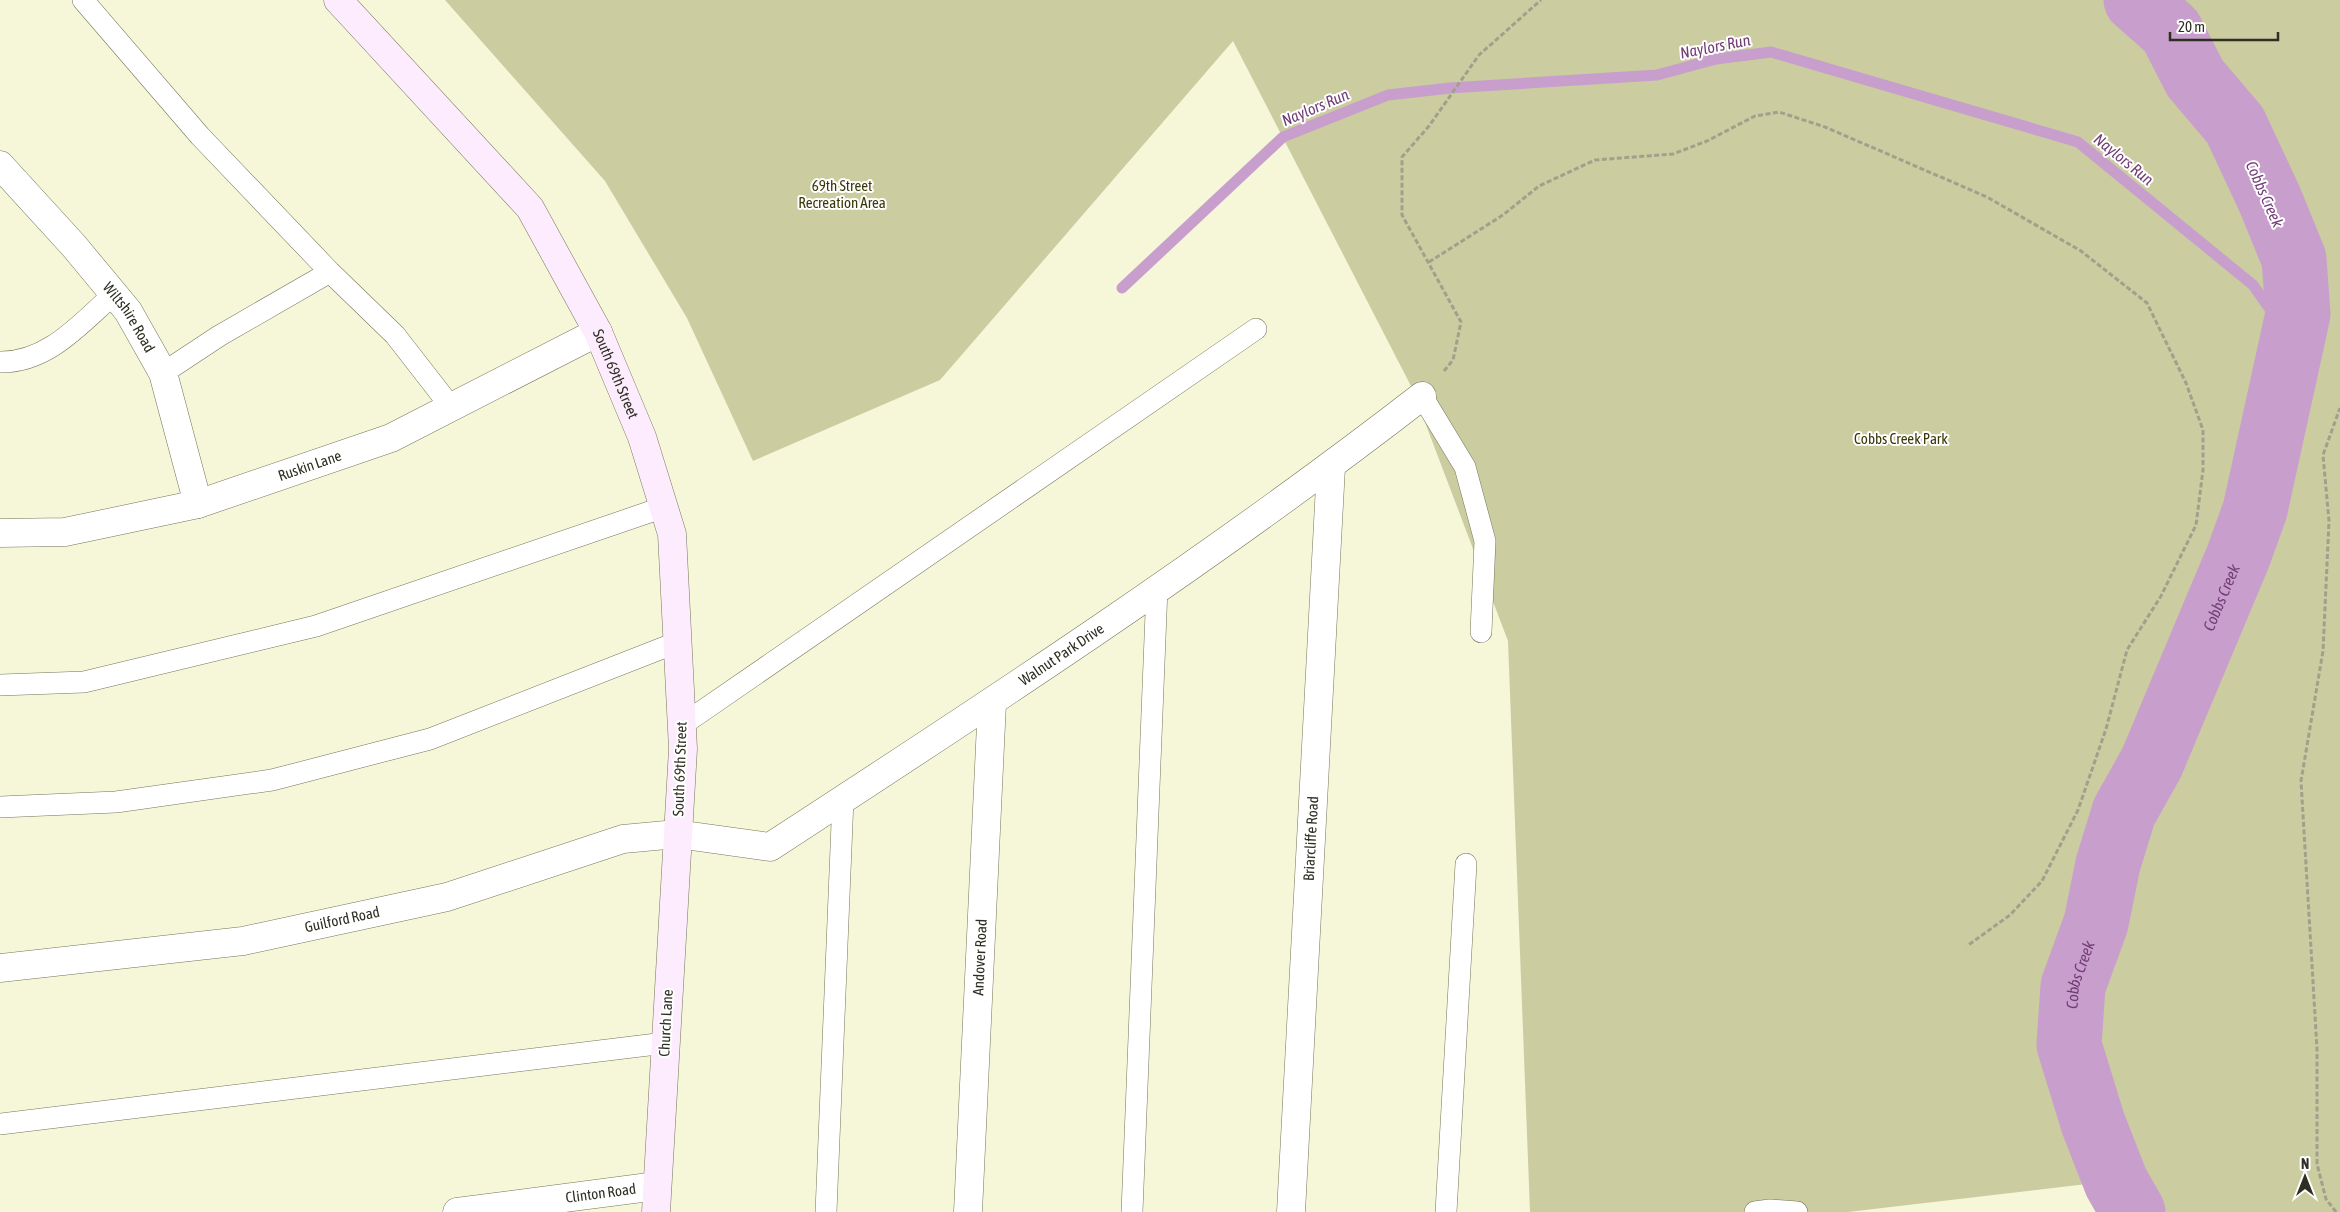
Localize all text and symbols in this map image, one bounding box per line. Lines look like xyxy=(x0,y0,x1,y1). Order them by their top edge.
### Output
scale bar xyxy=(2170,10,2278,42)
text: 20 m xyxy=(2178,18,2205,35)
water label: Naylors Run xyxy=(1678,30,1752,63)
water label: Naylors Run xyxy=(1279,85,1352,130)
water label: Naylors Run xyxy=(2090,130,2157,189)
water label: Cobbs Creek xyxy=(2242,158,2288,231)
park label: 69th Street Recreation Area xyxy=(798,177,886,211)
street label: Wiltshire Road xyxy=(100,279,159,355)
street label: South 69th Street xyxy=(590,327,642,421)
park label: Cobbs Creek Park xyxy=(1854,430,1948,447)
street label: Ruskin Lane xyxy=(276,447,344,484)
water label: Cobbs Creek xyxy=(2199,561,2243,633)
street label: Walnut Park Drive xyxy=(1016,619,1107,689)
street label: South 69th Street xyxy=(669,721,690,817)
street label: Briarcliffe Road xyxy=(1300,796,1321,881)
street label: Guilford Road xyxy=(303,903,381,935)
street label: Andover Road xyxy=(969,919,990,996)
water label: Cobbs Creek xyxy=(2062,937,2098,1009)
street label: Church Lane xyxy=(655,989,676,1057)
north arrow xyxy=(2280,1152,2330,1202)
text: N xyxy=(2301,1156,2309,1172)
street label: Clinton Road xyxy=(565,1180,637,1206)

